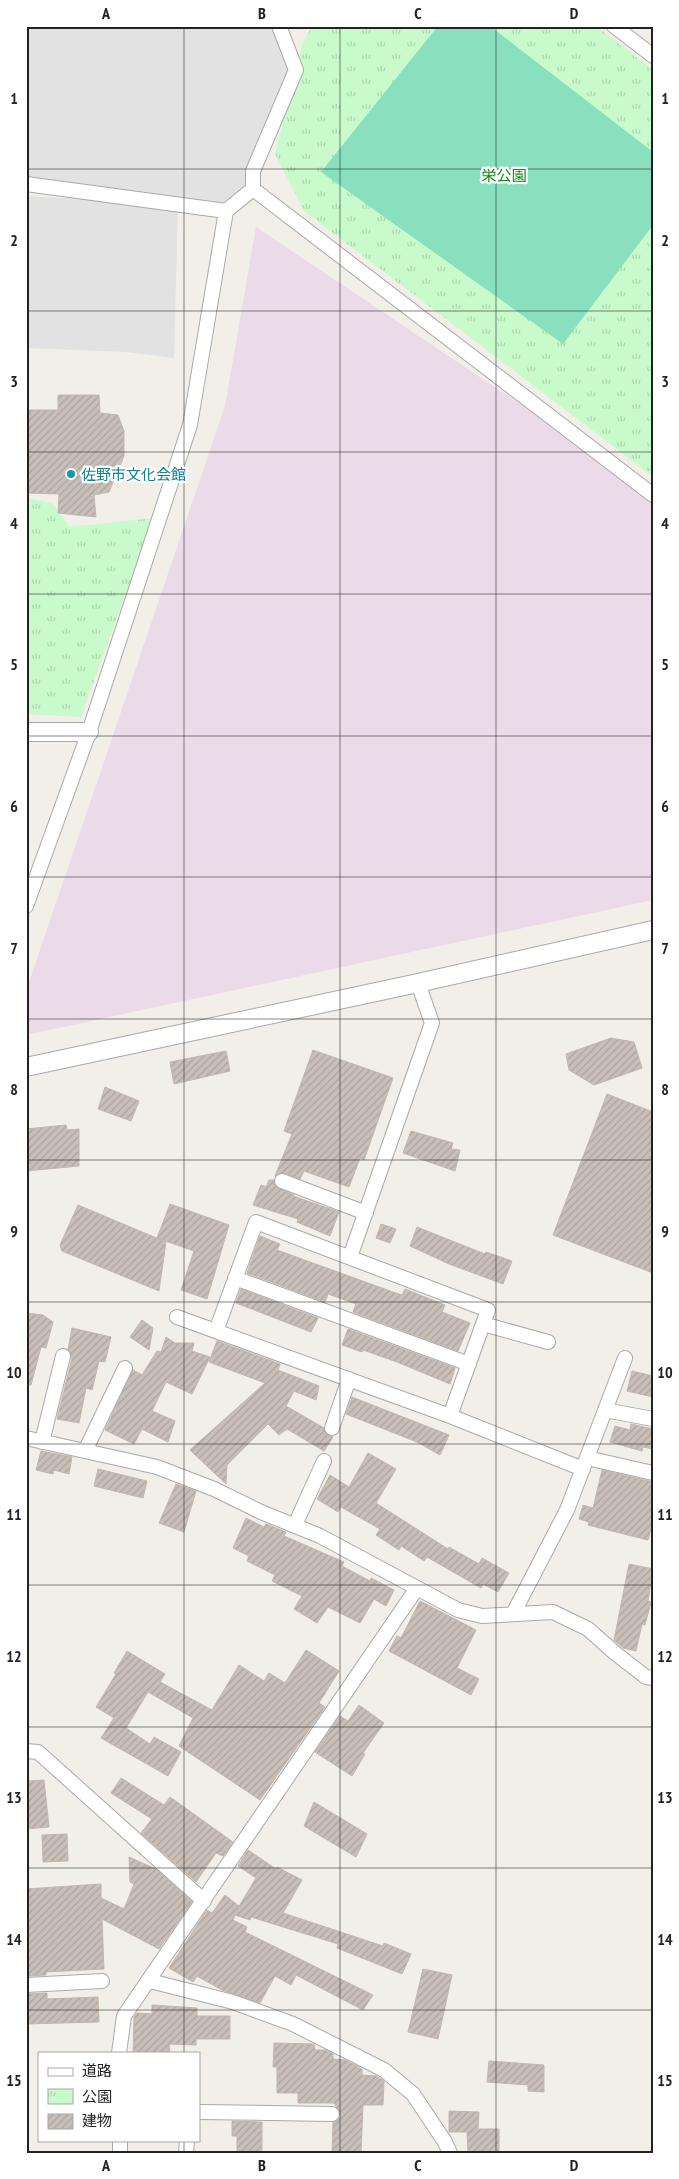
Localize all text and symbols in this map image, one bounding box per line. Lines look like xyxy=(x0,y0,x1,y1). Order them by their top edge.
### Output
text: A xyxy=(101,3,111,23)
text: B xyxy=(258,3,266,23)
text: C xyxy=(414,3,422,23)
text: D xyxy=(570,3,579,23)
text: 1 xyxy=(10,88,18,108)
text: 1 xyxy=(661,88,669,108)
park label: 栄公園 xyxy=(481,166,527,185)
text: 2 xyxy=(10,230,18,250)
text: 2 xyxy=(661,230,669,250)
text: 3 xyxy=(10,371,18,391)
text: 3 xyxy=(661,371,669,391)
place label: 佐野市文化会館 xyxy=(81,465,186,484)
marker: 佐野市文化会館 xyxy=(65,468,77,480)
text: 4 xyxy=(10,513,18,533)
text: 4 xyxy=(661,513,669,533)
text: 5 xyxy=(10,654,18,674)
text: 5 xyxy=(661,654,669,674)
text: 6 xyxy=(10,796,18,816)
text: 6 xyxy=(661,796,669,816)
text: 7 xyxy=(10,938,18,958)
text: 7 xyxy=(661,938,669,958)
text: 8 xyxy=(10,1079,18,1099)
text: 8 xyxy=(661,1079,669,1099)
text: 9 xyxy=(10,1221,18,1241)
text: 9 xyxy=(661,1221,669,1241)
text: 10 xyxy=(6,1362,22,1382)
text: 10 xyxy=(657,1362,673,1382)
text: 11 xyxy=(6,1504,22,1524)
text: 11 xyxy=(657,1504,673,1524)
text: 12 xyxy=(6,1646,22,1666)
text: 12 xyxy=(657,1646,673,1666)
text: 13 xyxy=(6,1787,22,1807)
text: 13 xyxy=(657,1787,673,1807)
text: 14 xyxy=(6,1929,22,1949)
text: 14 xyxy=(657,1929,673,1949)
legend xyxy=(38,2052,200,2142)
text: 道路 xyxy=(82,2061,112,2080)
text: 15 xyxy=(6,2070,22,2090)
text: 15 xyxy=(657,2070,673,2090)
text: 公園 xyxy=(82,2087,112,2106)
text: 建物 xyxy=(82,2111,112,2130)
text: A xyxy=(101,2155,111,2175)
text: B xyxy=(258,2155,266,2175)
text: C xyxy=(414,2155,422,2175)
text: D xyxy=(570,2155,579,2175)

